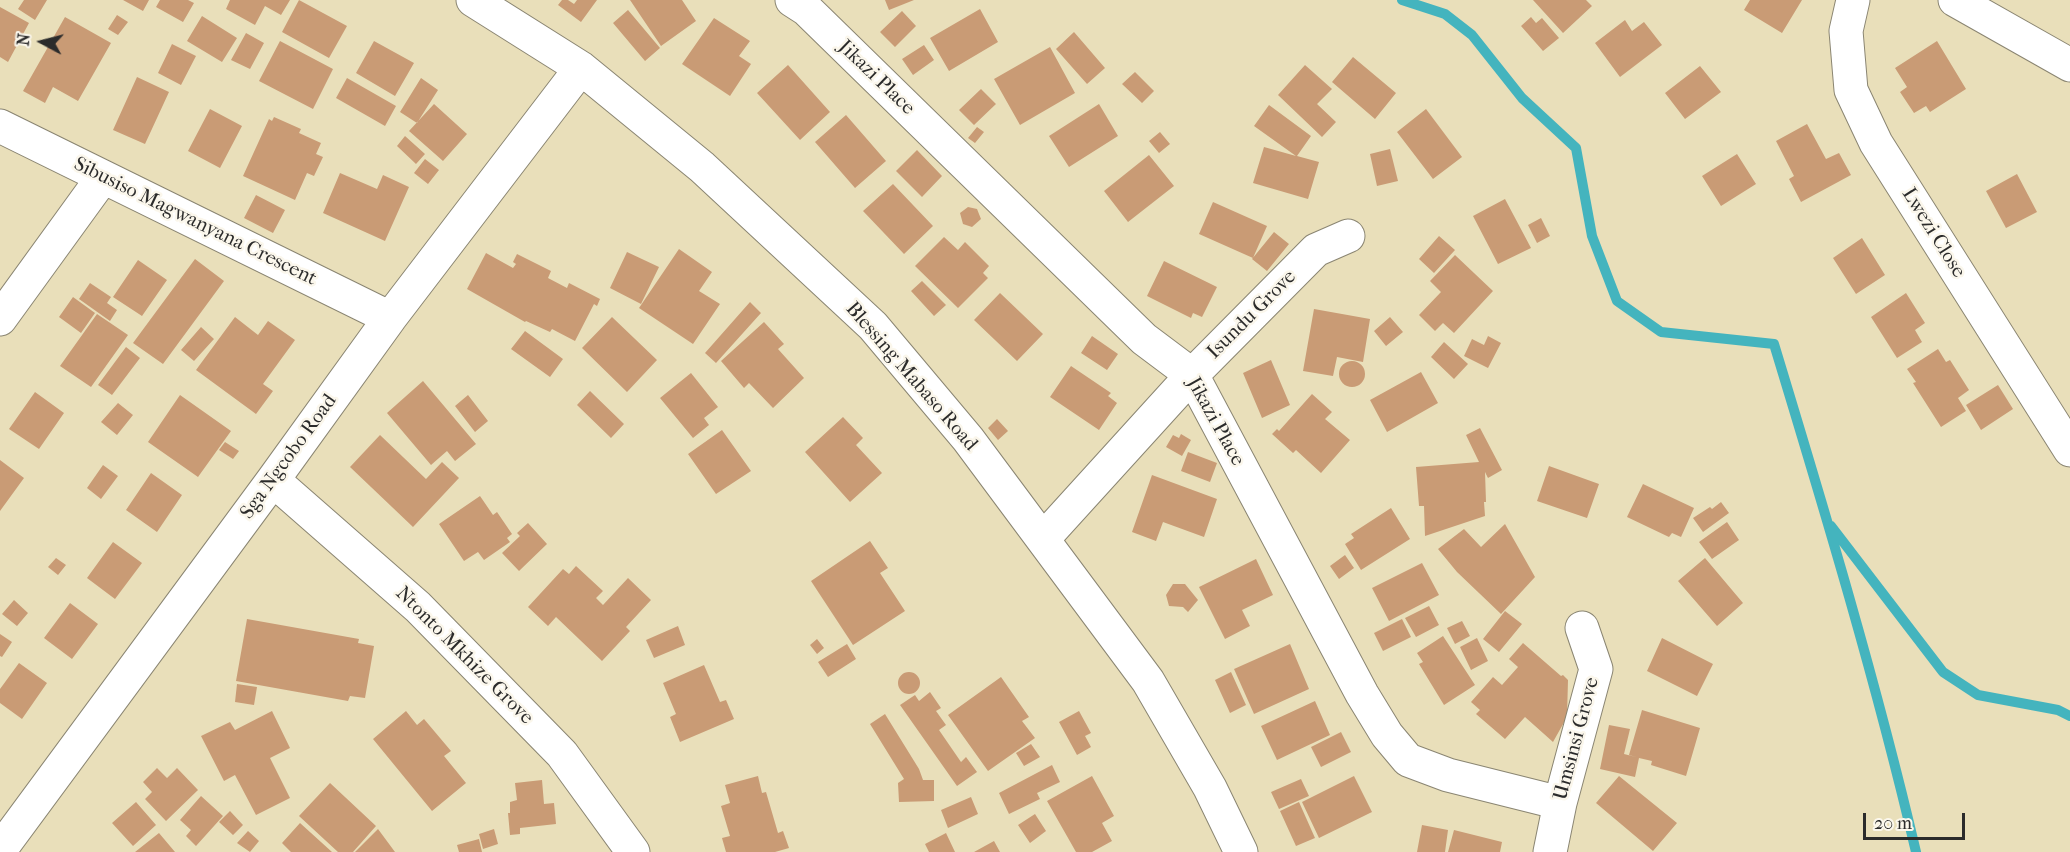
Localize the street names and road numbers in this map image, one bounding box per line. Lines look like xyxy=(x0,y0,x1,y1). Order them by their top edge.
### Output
street label: Jikazi Place xyxy=(833,36,919,120)
street label: Sibusiso Magwanyana Crescent xyxy=(70,153,320,291)
street label: Lwezi Close xyxy=(1896,184,1970,282)
street label: Isundu Grove xyxy=(1202,265,1302,365)
street label: Blessing Mabaso Road xyxy=(840,298,982,456)
street label: Jikazi Place xyxy=(1181,374,1249,470)
street label: Sga Ngcobo Road xyxy=(236,390,342,524)
street label: Ntonto Mkhize Grove xyxy=(390,582,538,730)
street label: Umsinsi Grove xyxy=(1549,675,1605,803)

